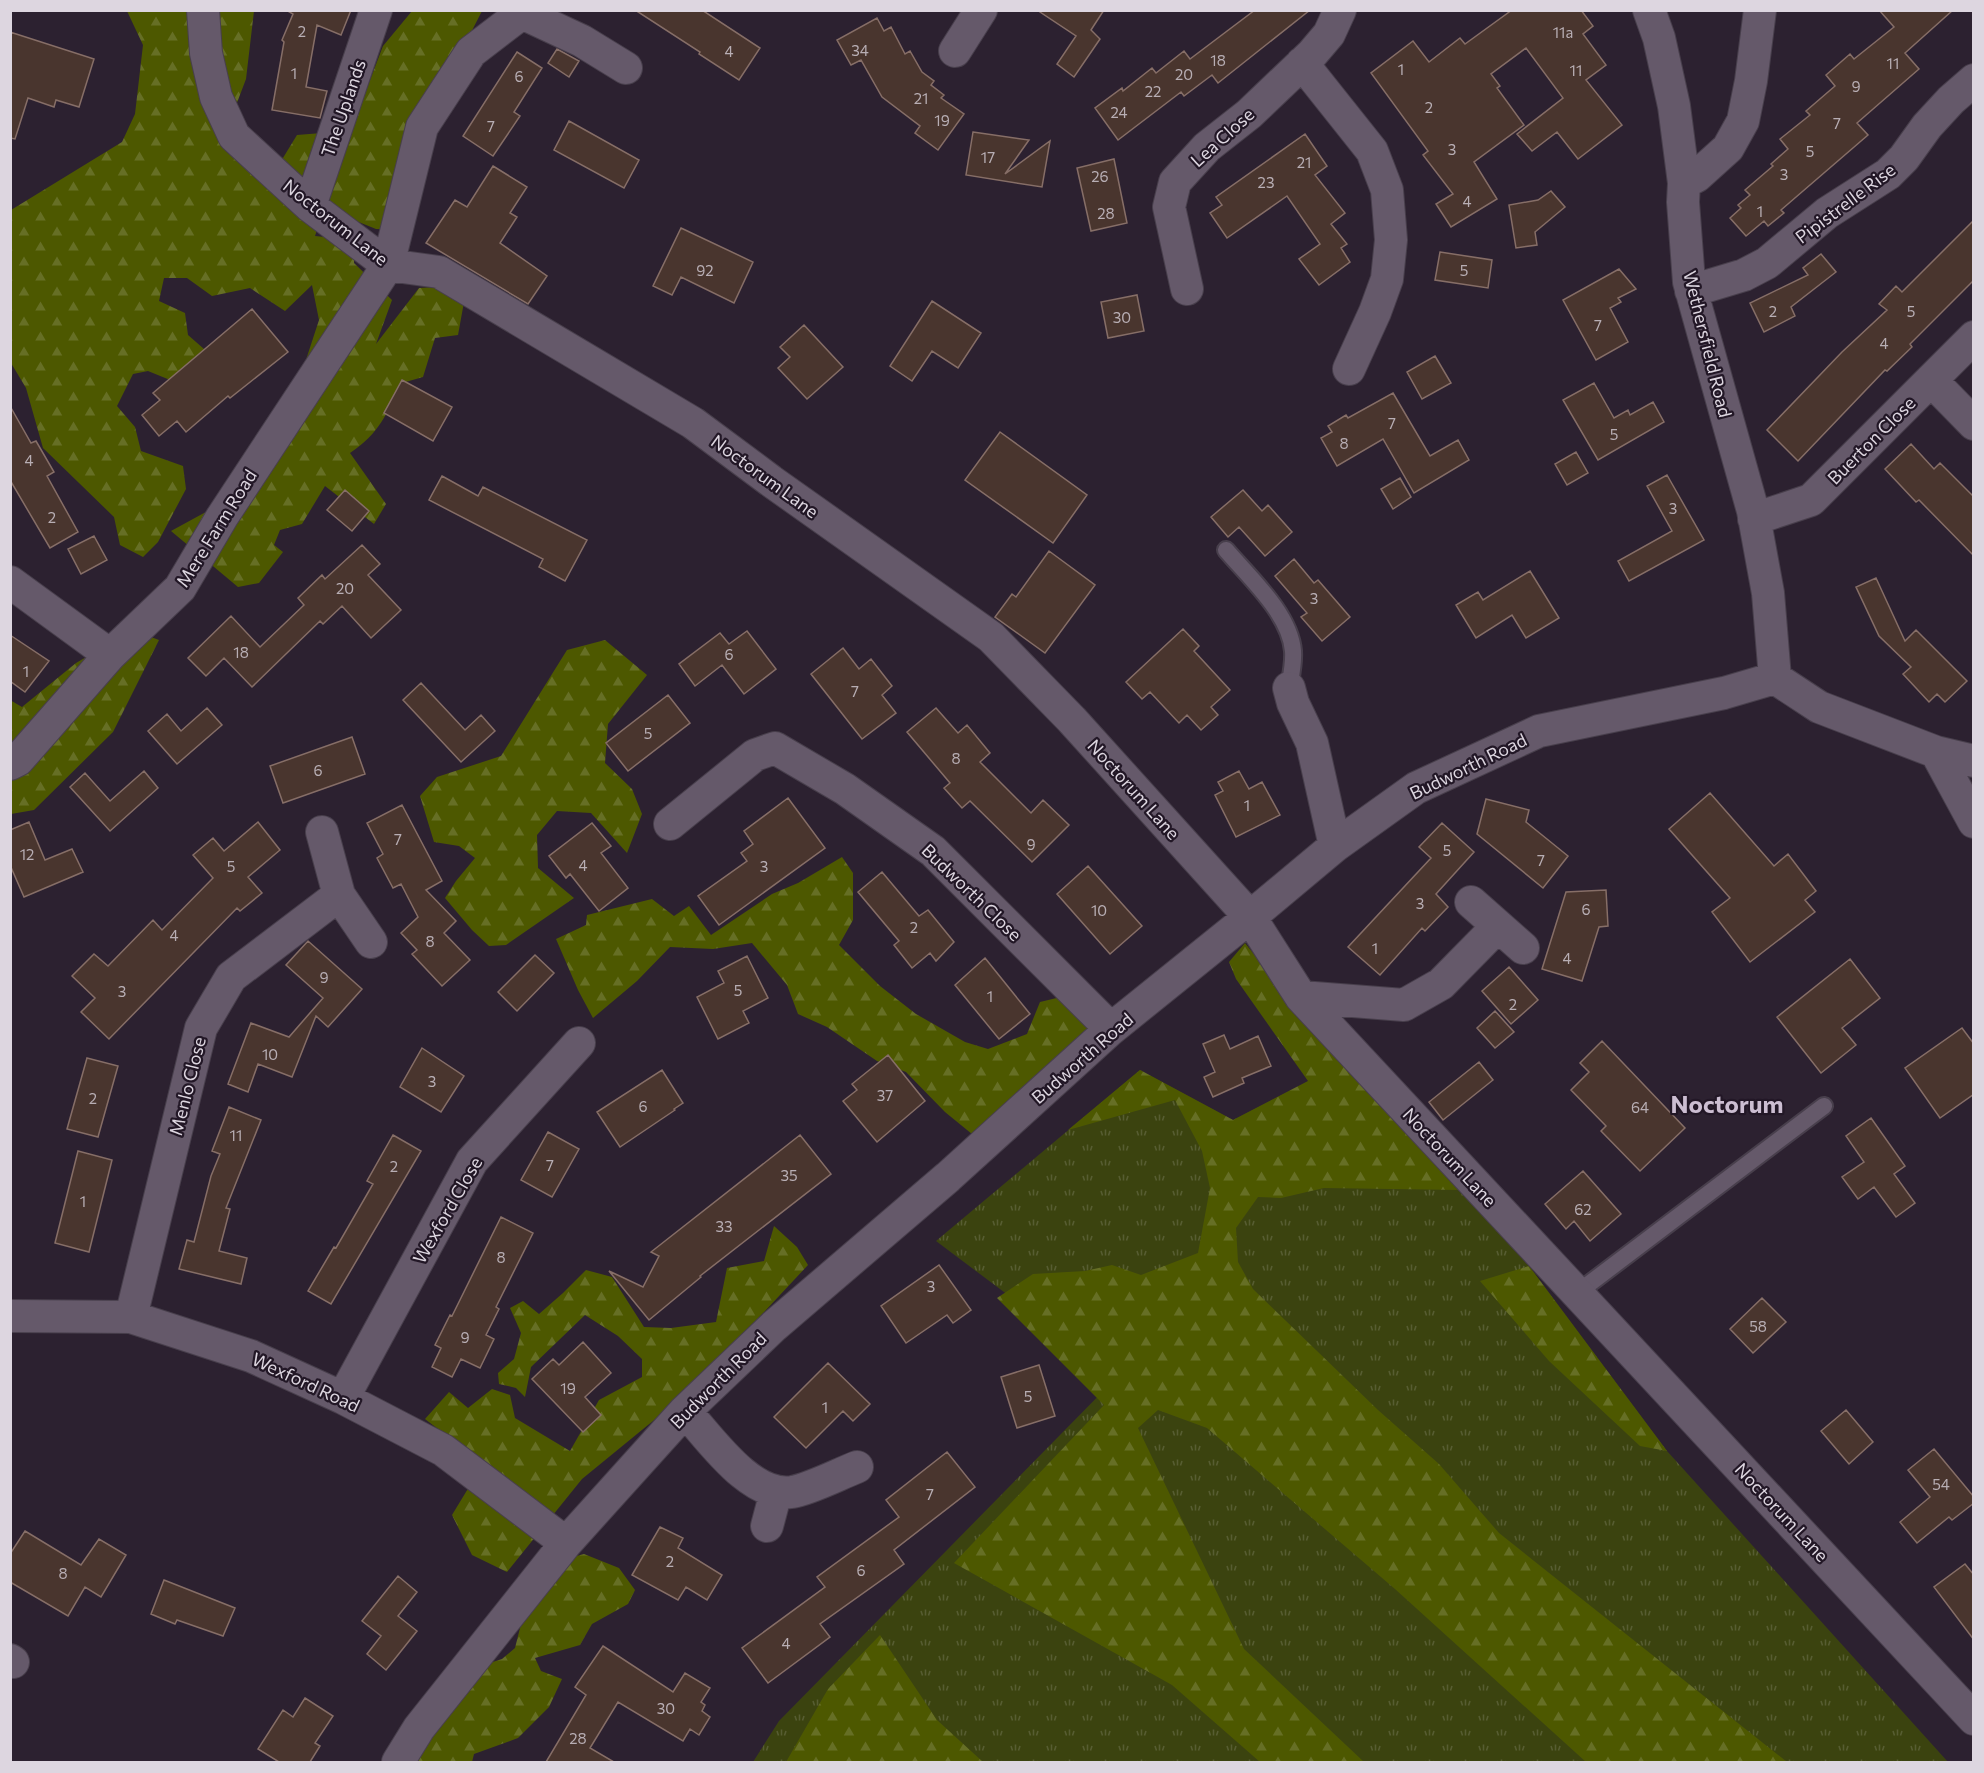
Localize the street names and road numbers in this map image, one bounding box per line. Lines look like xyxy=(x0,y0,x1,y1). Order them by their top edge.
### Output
street label: The Uplands xyxy=(316,56,370,160)
street label: Lea Close xyxy=(1186,103,1258,171)
street label: Pipistrelle Rise xyxy=(1791,158,1899,248)
street label: Noctorum Lane xyxy=(279,174,393,270)
street label: Wethersfield Road xyxy=(1679,268,1737,420)
street label: Buerton Close xyxy=(1822,391,1920,489)
street label: Noctorum Lane xyxy=(707,430,823,522)
street label: Mere Farm Road xyxy=(171,465,261,591)
street label: Budworth Road xyxy=(1406,728,1530,804)
street label: Noctorum Lane xyxy=(1083,734,1185,844)
street label: Budworth Close xyxy=(917,839,1027,945)
street label: Budworth Road xyxy=(1027,1008,1137,1108)
street label: Menlo Close xyxy=(164,1034,210,1138)
street label: Noctorum Lane xyxy=(1399,1103,1501,1211)
street label: Wexford Close xyxy=(408,1153,486,1267)
street label: Budworth Road xyxy=(665,1327,771,1433)
street label: Wexford Road xyxy=(249,1347,363,1417)
street label: Noctorum Lane xyxy=(1731,1458,1833,1566)

